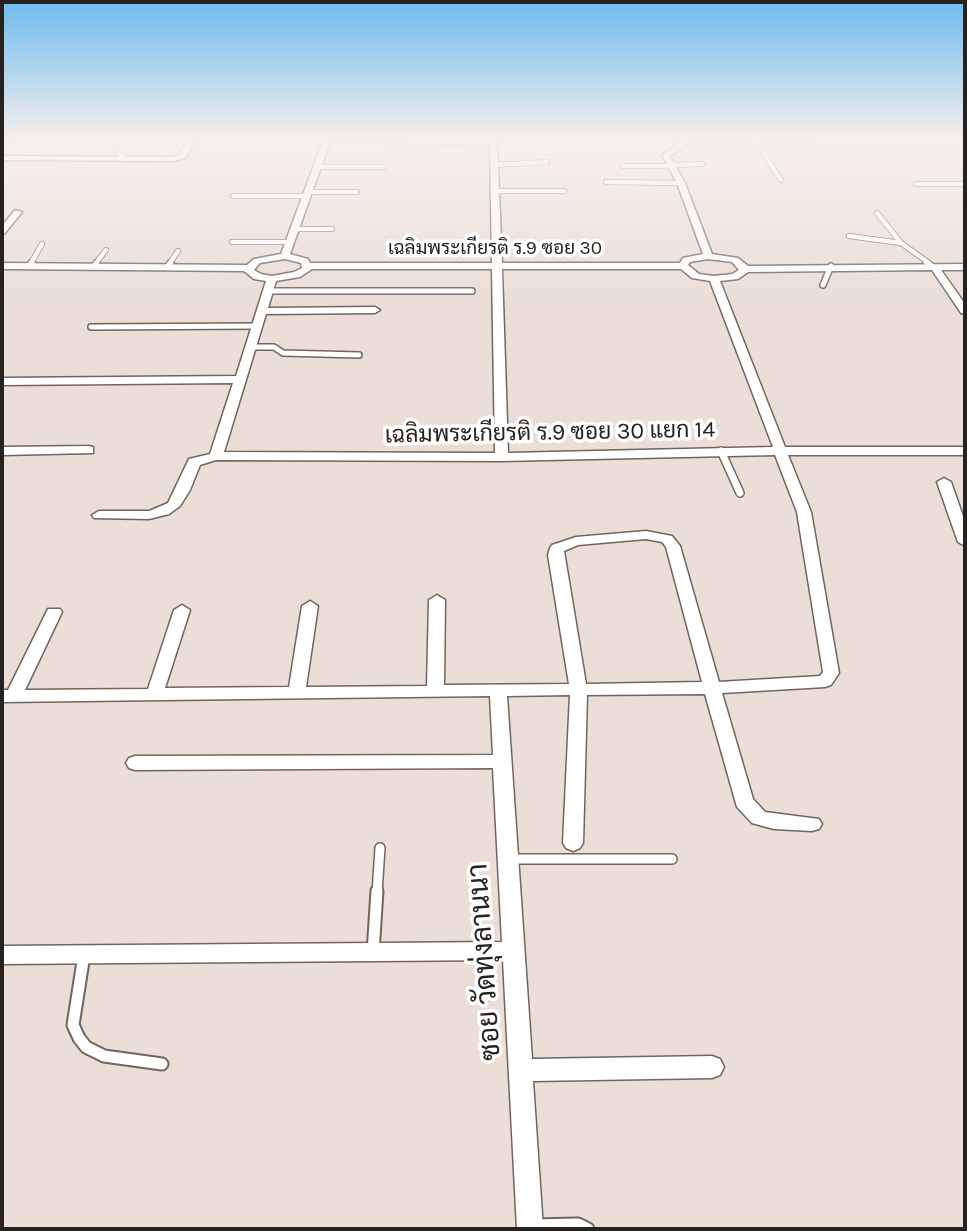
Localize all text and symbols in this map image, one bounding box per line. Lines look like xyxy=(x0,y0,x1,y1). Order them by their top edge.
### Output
street label: เฉลิมพระเกียรติ ร.9 ซอย 30 xyxy=(388,238,602,260)
street label: เฉลิมพระเกียรติ ร.9 ซอย 30 แยก 14 xyxy=(385,416,715,450)
street label: ซอย วัดทุ่งลานนา xyxy=(461,862,509,1062)

